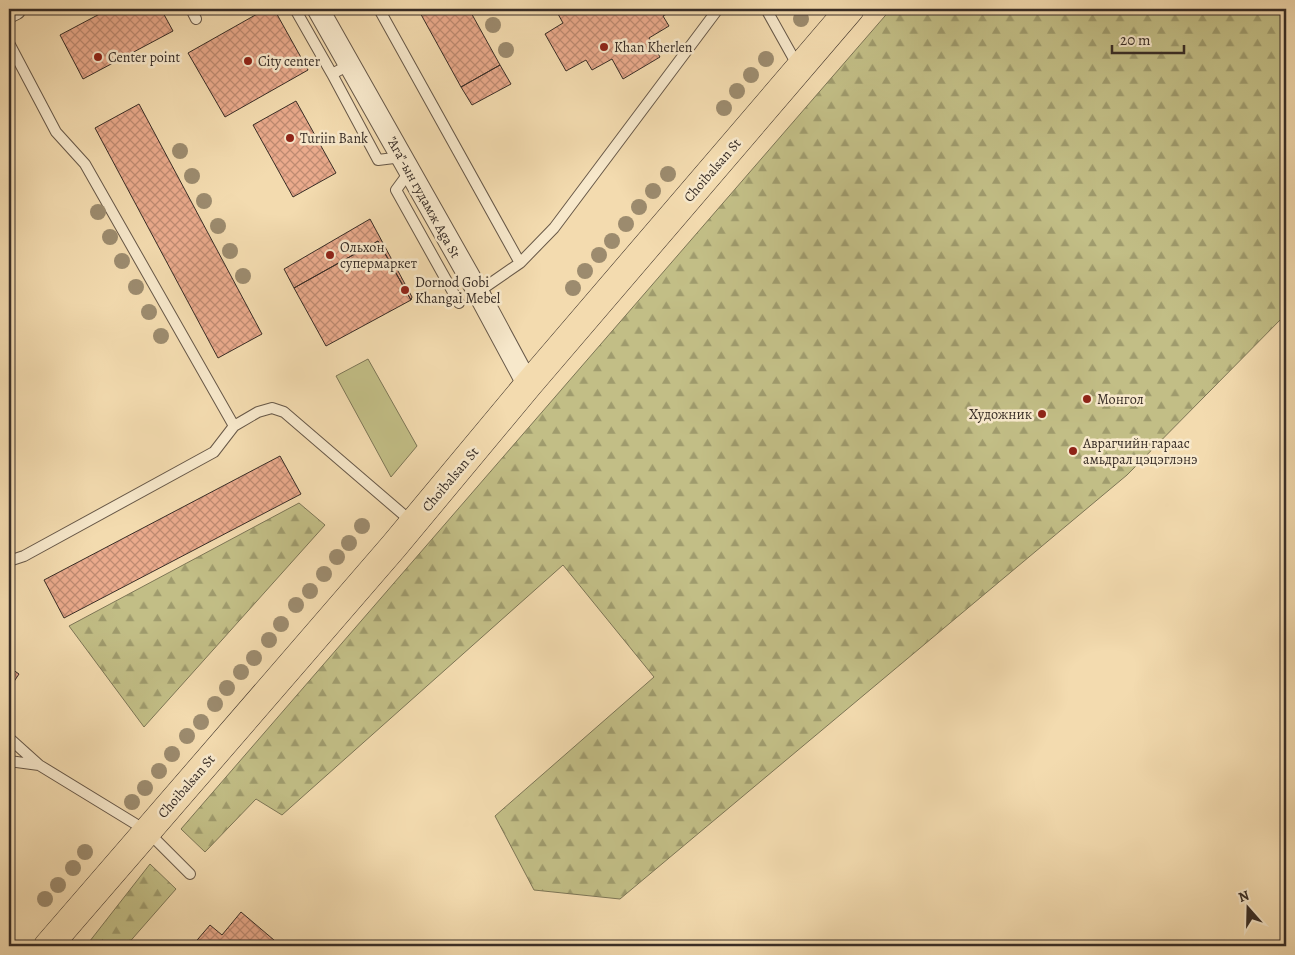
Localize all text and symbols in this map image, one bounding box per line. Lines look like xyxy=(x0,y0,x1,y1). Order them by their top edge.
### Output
scale bar xyxy=(1112,22,1185,54)
text: 20 m xyxy=(1120,30,1151,50)
place label: Khan Kherlen xyxy=(614,38,693,57)
marker: Khan Kherlen xyxy=(598,41,610,53)
place label: Center point xyxy=(108,48,180,67)
marker: Center point xyxy=(92,51,104,63)
place label: City center xyxy=(258,52,321,71)
marker: City center xyxy=(242,55,254,67)
place label: Turiin Bank xyxy=(300,129,368,148)
marker: Turiin Bank xyxy=(284,132,296,144)
street label: "Ага"-ын гудамж Aga St xyxy=(382,133,465,262)
street label: Choibalsan St xyxy=(679,134,746,206)
place label: Ольхон супермаркет xyxy=(340,238,417,273)
marker: Ольхон супермаркет xyxy=(324,249,336,261)
place label: Dornod Gobi Khangai Mebel xyxy=(415,273,501,308)
marker: Dornod Gobi Khangai Mebel xyxy=(399,284,411,296)
place label: Монгол xyxy=(1097,390,1144,409)
marker: Монгол xyxy=(1081,393,1093,405)
place label: Художник xyxy=(969,405,1032,424)
marker: Художник xyxy=(1036,408,1048,420)
place label: Аврагчийн гараас амьдрал цэцэглэнэ xyxy=(1082,434,1198,469)
street label: Choibalsan St xyxy=(418,443,483,516)
marker: Аврагчийн гараас амьдрал цэцэглэнэ xyxy=(1067,445,1079,457)
street label: Choibalsan St xyxy=(153,750,220,822)
north arrow xyxy=(1222,882,1272,932)
text: N xyxy=(1236,886,1252,907)

